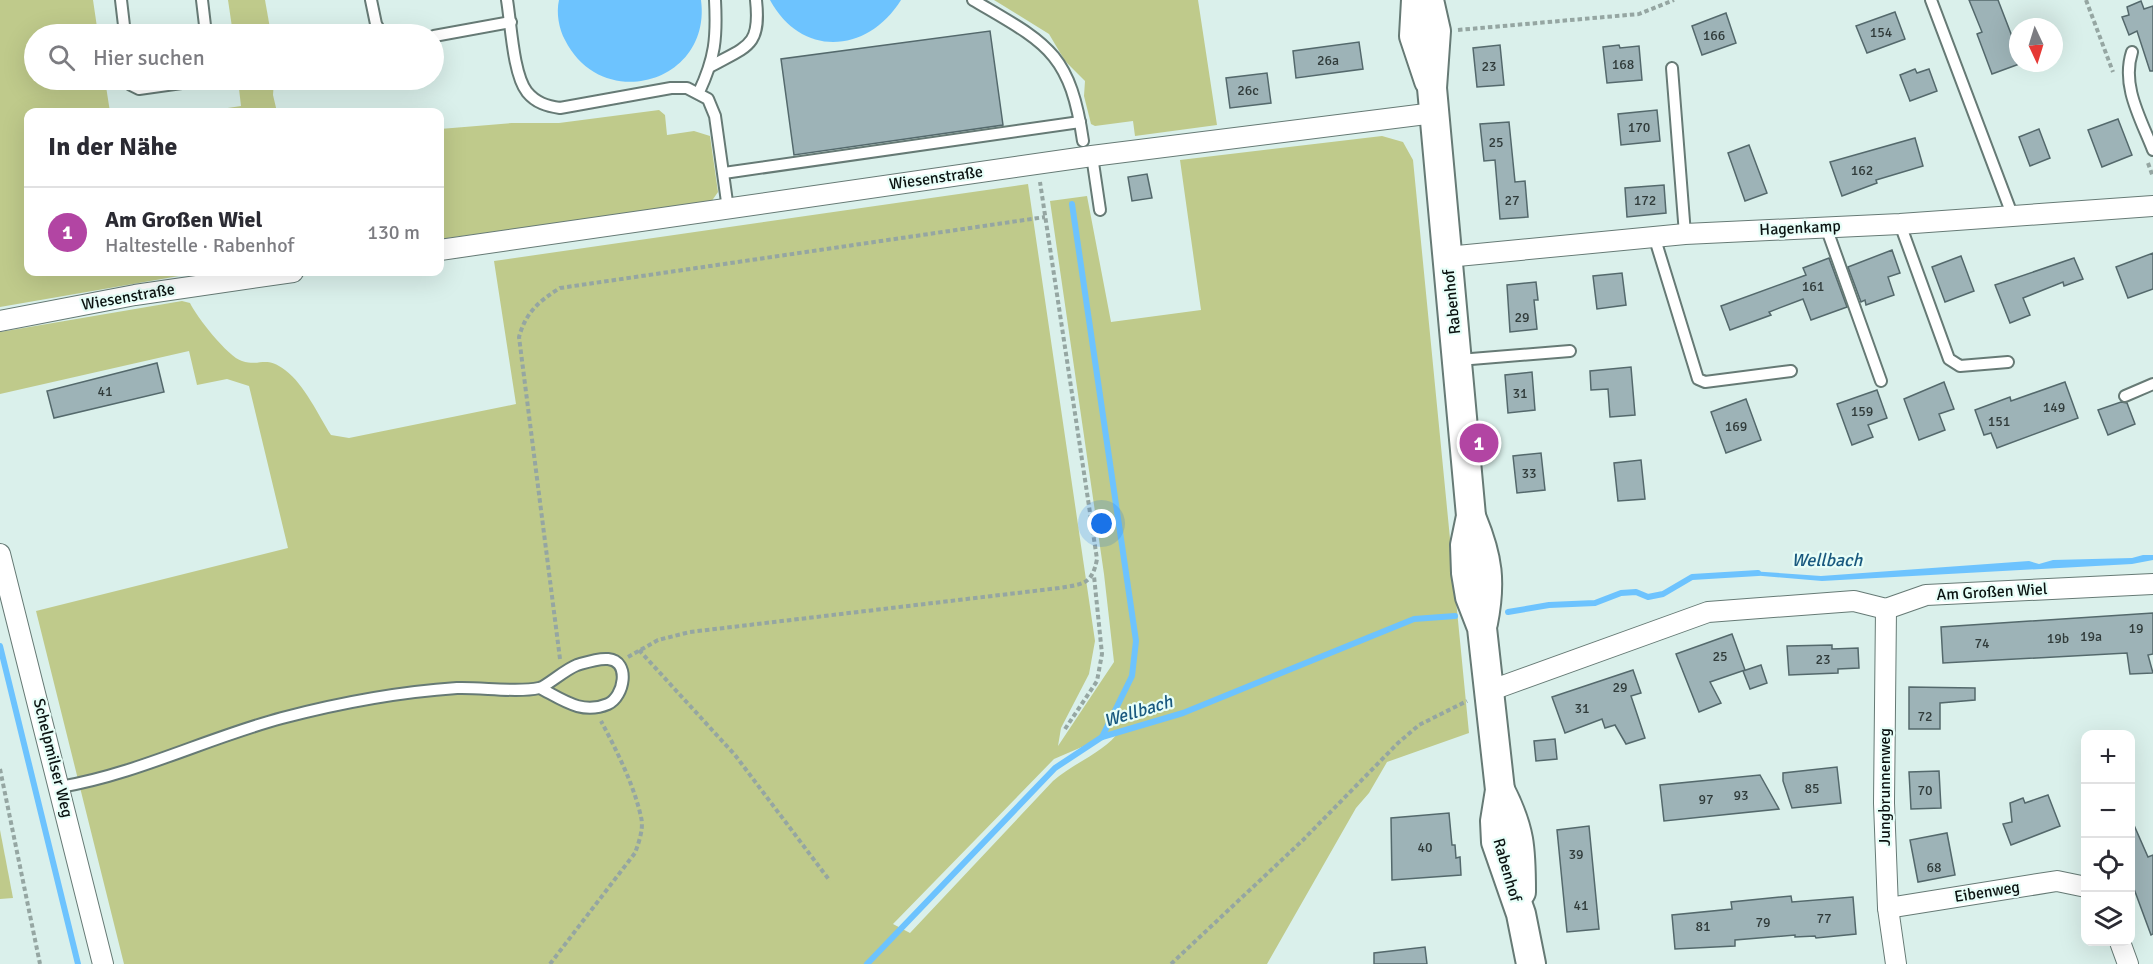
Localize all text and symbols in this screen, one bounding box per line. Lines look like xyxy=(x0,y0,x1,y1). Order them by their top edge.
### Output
north arrow xyxy=(2009,18,2063,72)
search box xyxy=(24,24,444,90)
house number: 154 xyxy=(1870,24,1893,41)
house number: 166 xyxy=(1703,27,1725,44)
icon: search xyxy=(45,41,78,74)
text: Hier suchen xyxy=(93,44,205,71)
house number: 26a xyxy=(1317,52,1339,69)
house number: 168 xyxy=(1612,56,1634,73)
house number: 23 xyxy=(1481,58,1497,75)
house number: 26c xyxy=(1237,82,1259,99)
house number: 170 xyxy=(1628,119,1650,136)
text: In der Nähe xyxy=(48,131,178,163)
house number: 25 xyxy=(1488,134,1504,151)
street label: Wiesenstraße xyxy=(888,162,984,194)
house number: 162 xyxy=(1851,162,1873,179)
house number: 27 xyxy=(1504,192,1520,209)
house number: 172 xyxy=(1634,192,1656,209)
text: Am Großen Wiel xyxy=(105,206,262,233)
street label: Hagenkamp xyxy=(1759,216,1841,240)
text: 1 xyxy=(62,220,73,245)
text: 130 m xyxy=(367,220,420,245)
text: Haltestelle · Rabenhof xyxy=(105,233,294,258)
street label: Rabenhof xyxy=(1439,268,1465,335)
house number: 161 xyxy=(1802,278,1824,295)
street label: Wiesenstraße xyxy=(80,279,176,315)
house number: 29 xyxy=(1514,309,1530,326)
house number: 41 xyxy=(97,383,113,400)
house number: 31 xyxy=(1512,385,1528,402)
house number: 149 xyxy=(2043,399,2065,416)
house number: 159 xyxy=(1851,403,1873,420)
house number: 151 xyxy=(1988,413,2010,430)
house number: 169 xyxy=(1725,418,1747,435)
pin: 1 xyxy=(1460,420,1498,466)
house number: 33 xyxy=(1521,465,1537,482)
your location xyxy=(1087,509,1116,538)
water label: Wellbach xyxy=(1792,549,1864,571)
street label: Am Großen Wiel xyxy=(1936,579,2048,605)
house number: 19 xyxy=(2128,620,2144,637)
house number: 19a xyxy=(2080,628,2102,645)
house number: 19b xyxy=(2047,630,2069,647)
house number: 74 xyxy=(1974,635,1990,652)
house number: 25 xyxy=(1712,648,1728,665)
house number: 23 xyxy=(1815,651,1831,668)
house number: 29 xyxy=(1612,679,1628,696)
water label: Wellbach xyxy=(1101,690,1176,732)
street label: Schelpmilser Weg xyxy=(29,696,77,820)
house number: 31 xyxy=(1574,700,1590,717)
house number: 72 xyxy=(1917,708,1933,725)
street label: Jungbrunnenweg xyxy=(1875,728,1895,846)
map controls xyxy=(2081,730,2135,946)
button: + xyxy=(2081,730,2135,784)
house number: 85 xyxy=(1804,780,1820,797)
house number: 70 xyxy=(1917,782,1933,799)
button: − xyxy=(2081,784,2135,838)
house number: 93 xyxy=(1733,787,1749,804)
house number: 97 xyxy=(1698,791,1714,808)
street label: Rabenhof xyxy=(1488,836,1526,905)
button: locate xyxy=(2081,838,2135,892)
house number: 40 xyxy=(1417,839,1433,856)
house number: 39 xyxy=(1568,846,1584,863)
house number: 68 xyxy=(1926,859,1942,876)
street label: Eibenweg xyxy=(1953,877,2021,907)
button: layers xyxy=(2081,892,2135,946)
house number: 41 xyxy=(1573,897,1589,914)
house number: 77 xyxy=(1816,910,1832,927)
house number: 79 xyxy=(1755,914,1771,931)
house number: 81 xyxy=(1695,918,1711,935)

